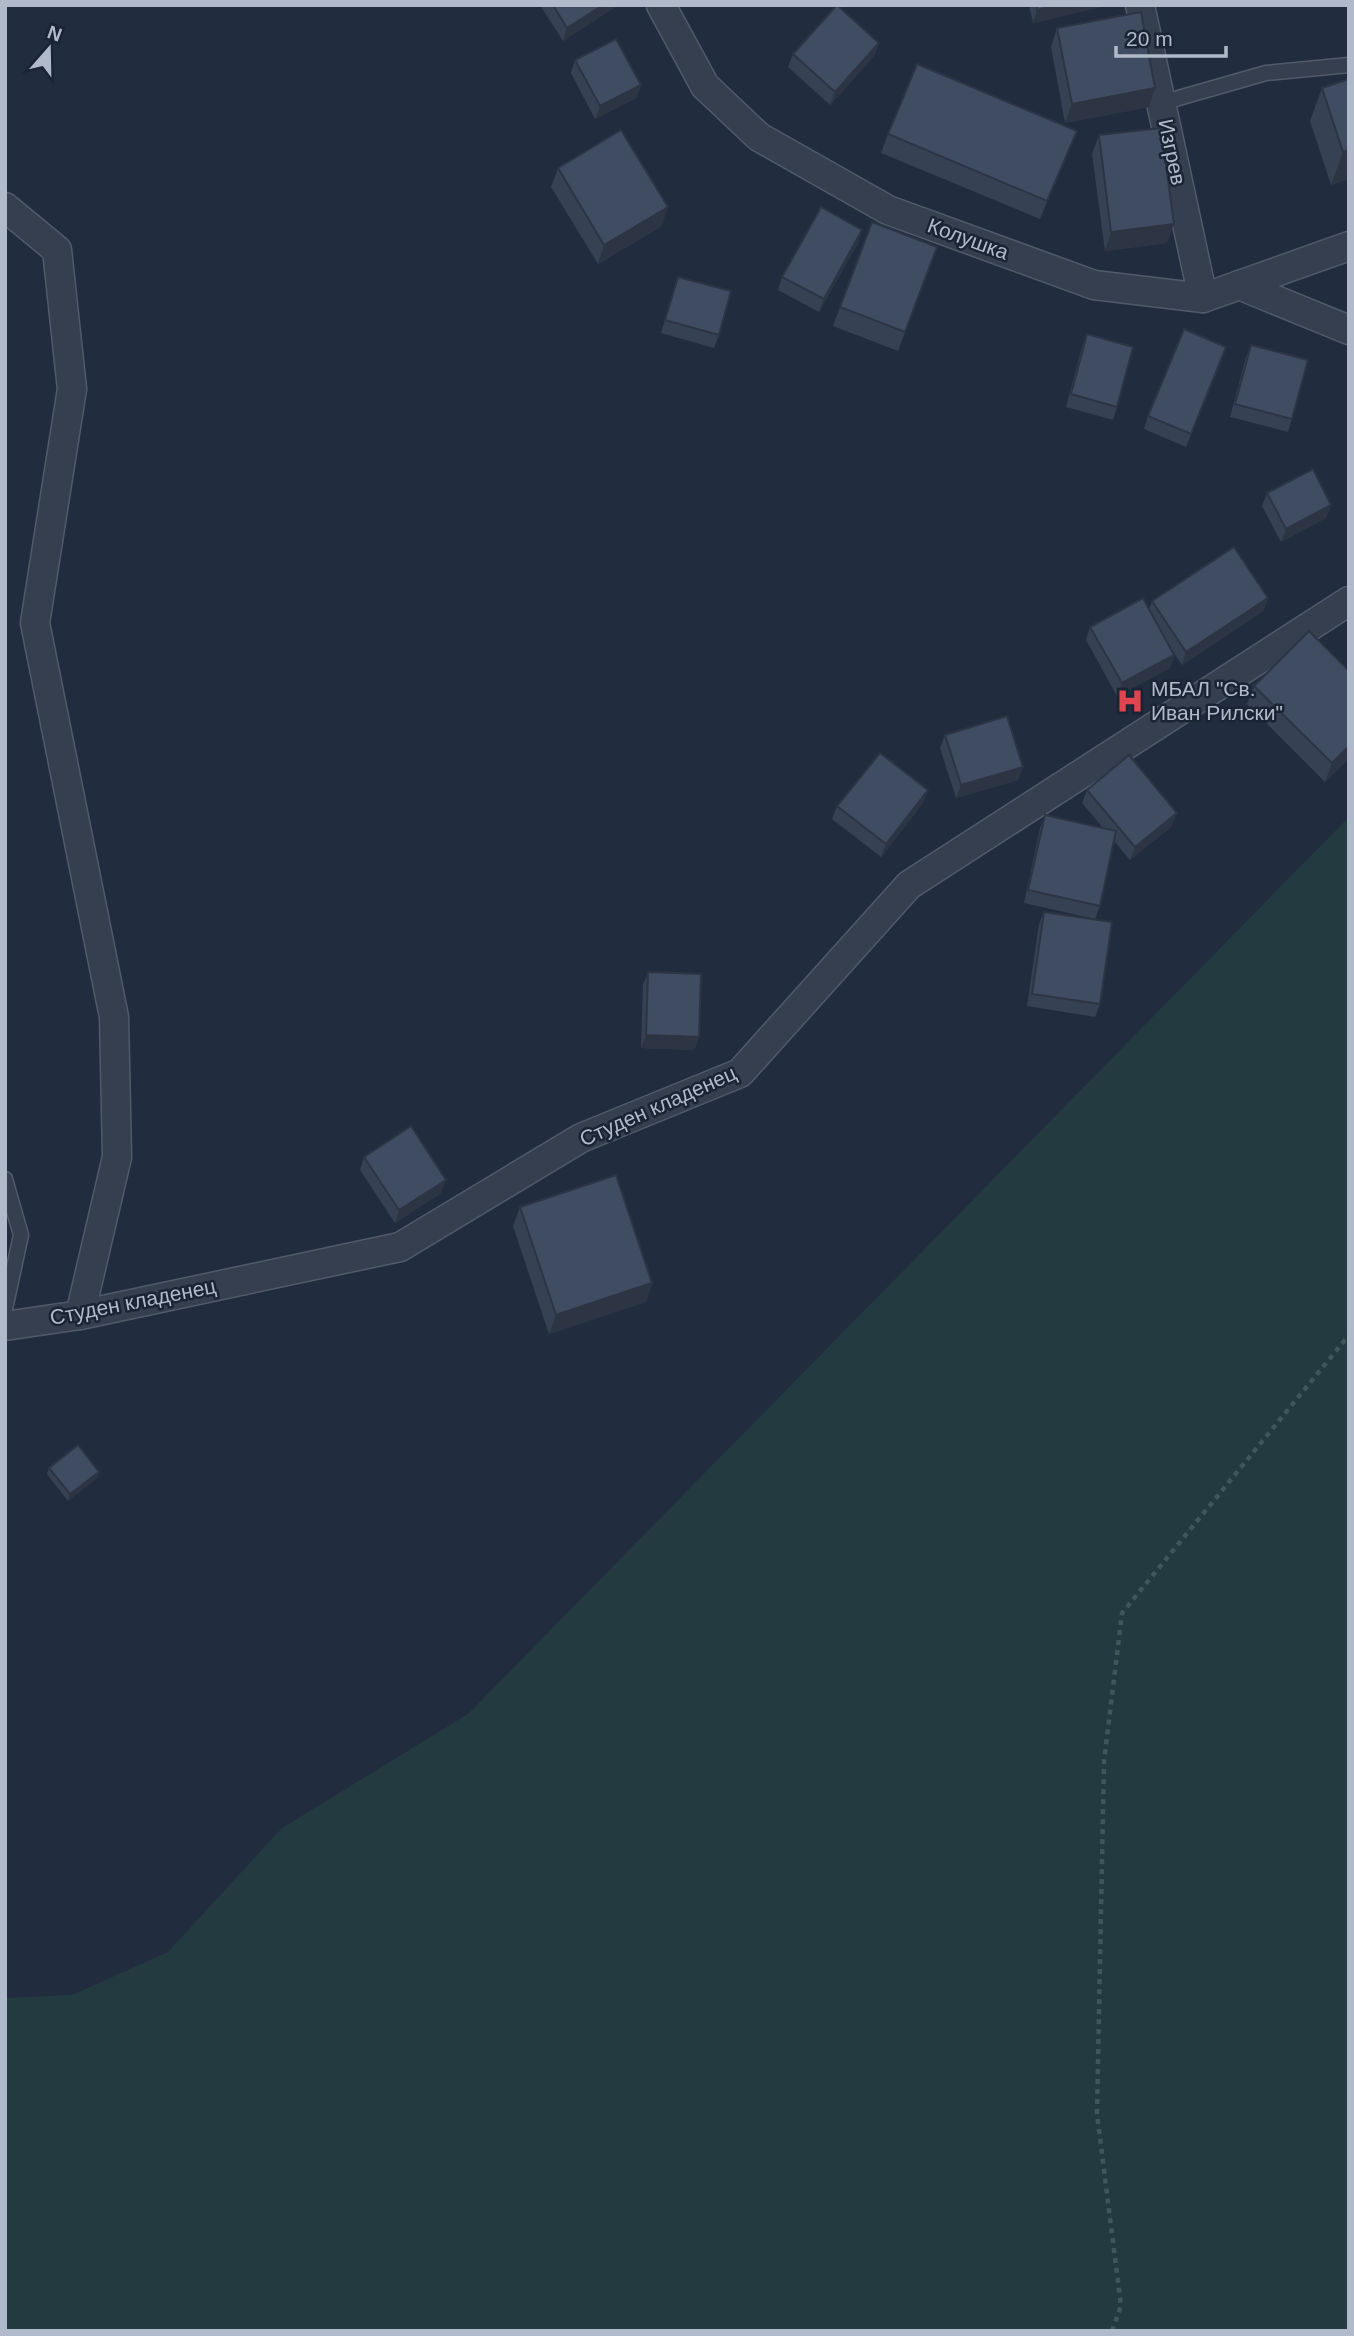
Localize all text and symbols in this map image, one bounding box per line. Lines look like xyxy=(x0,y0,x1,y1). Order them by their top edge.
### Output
north arrow xyxy=(14,14,84,84)
scale bar xyxy=(1116,14,1226,58)
text: N xyxy=(45,21,65,46)
text: 20 m xyxy=(1126,27,1173,50)
street label: Изгрев xyxy=(1154,117,1191,187)
street label: Колушка xyxy=(925,213,1012,264)
place label: МБАЛ "Св. Иван Рилски" xyxy=(1151,677,1283,724)
hospital icon: МБАЛ "Св. Иван Рилски" xyxy=(1115,686,1145,716)
street label: Студен кладенец xyxy=(576,1061,740,1150)
street label: Студен кладенец xyxy=(48,1274,218,1329)

